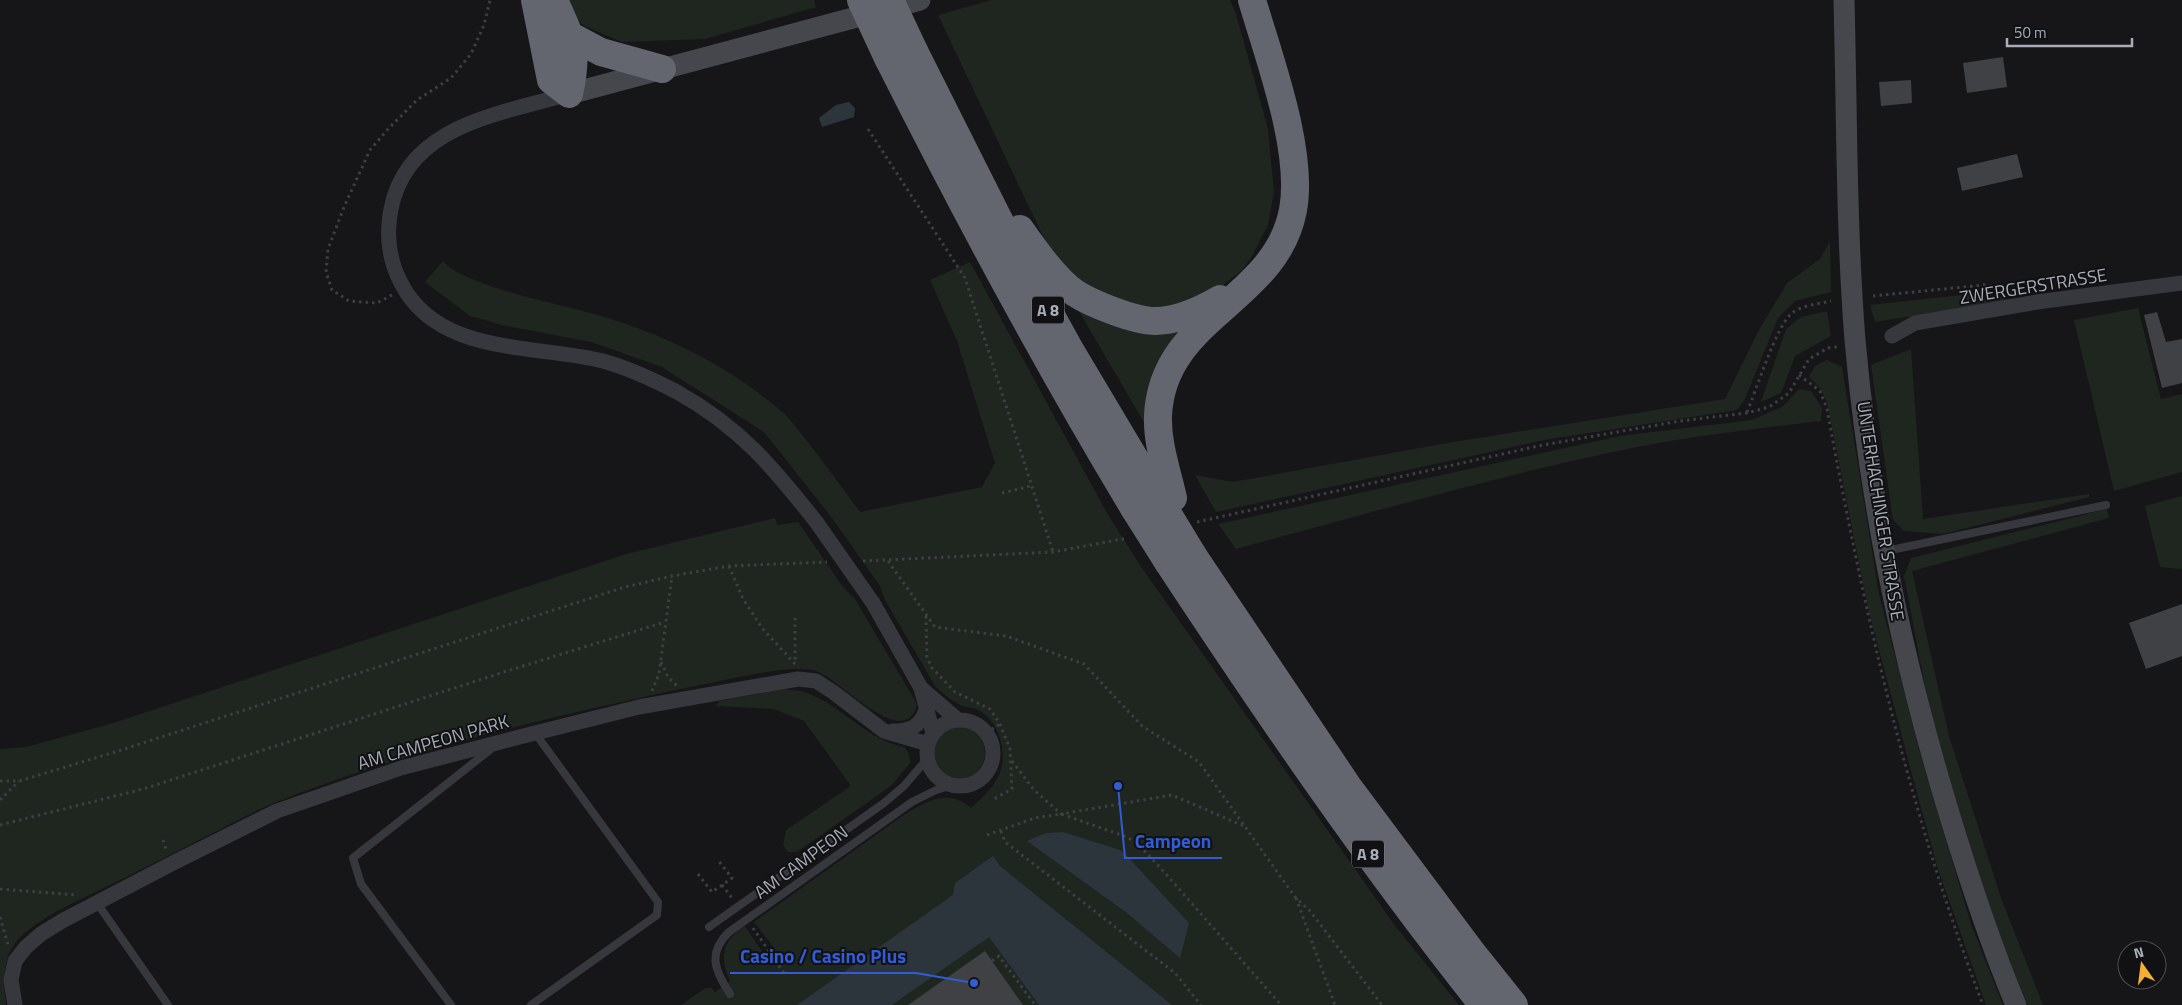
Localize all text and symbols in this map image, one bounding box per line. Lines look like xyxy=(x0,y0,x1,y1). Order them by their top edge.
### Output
scale bar xyxy=(2007,15,2132,47)
text: 50 m xyxy=(2014,21,2047,44)
street label: ZWERGERSTRASSE xyxy=(1957,261,2109,311)
road number: A 8 xyxy=(1032,296,1064,324)
street label: UNTERHACHINGER STRASSE xyxy=(1850,399,1912,623)
street label: AM CAMPEON PARK xyxy=(354,708,512,776)
street label: AM CAMPEON xyxy=(749,819,853,905)
callout: Campeon xyxy=(1125,824,1222,858)
text: Campeon xyxy=(1135,826,1211,855)
road number: A 8 xyxy=(1352,841,1384,868)
callout: Casino / Casino Plus xyxy=(730,939,916,973)
north arrow xyxy=(2117,940,2167,990)
text: Casino / Casino Plus xyxy=(740,941,906,970)
text: N xyxy=(2131,941,2146,963)

